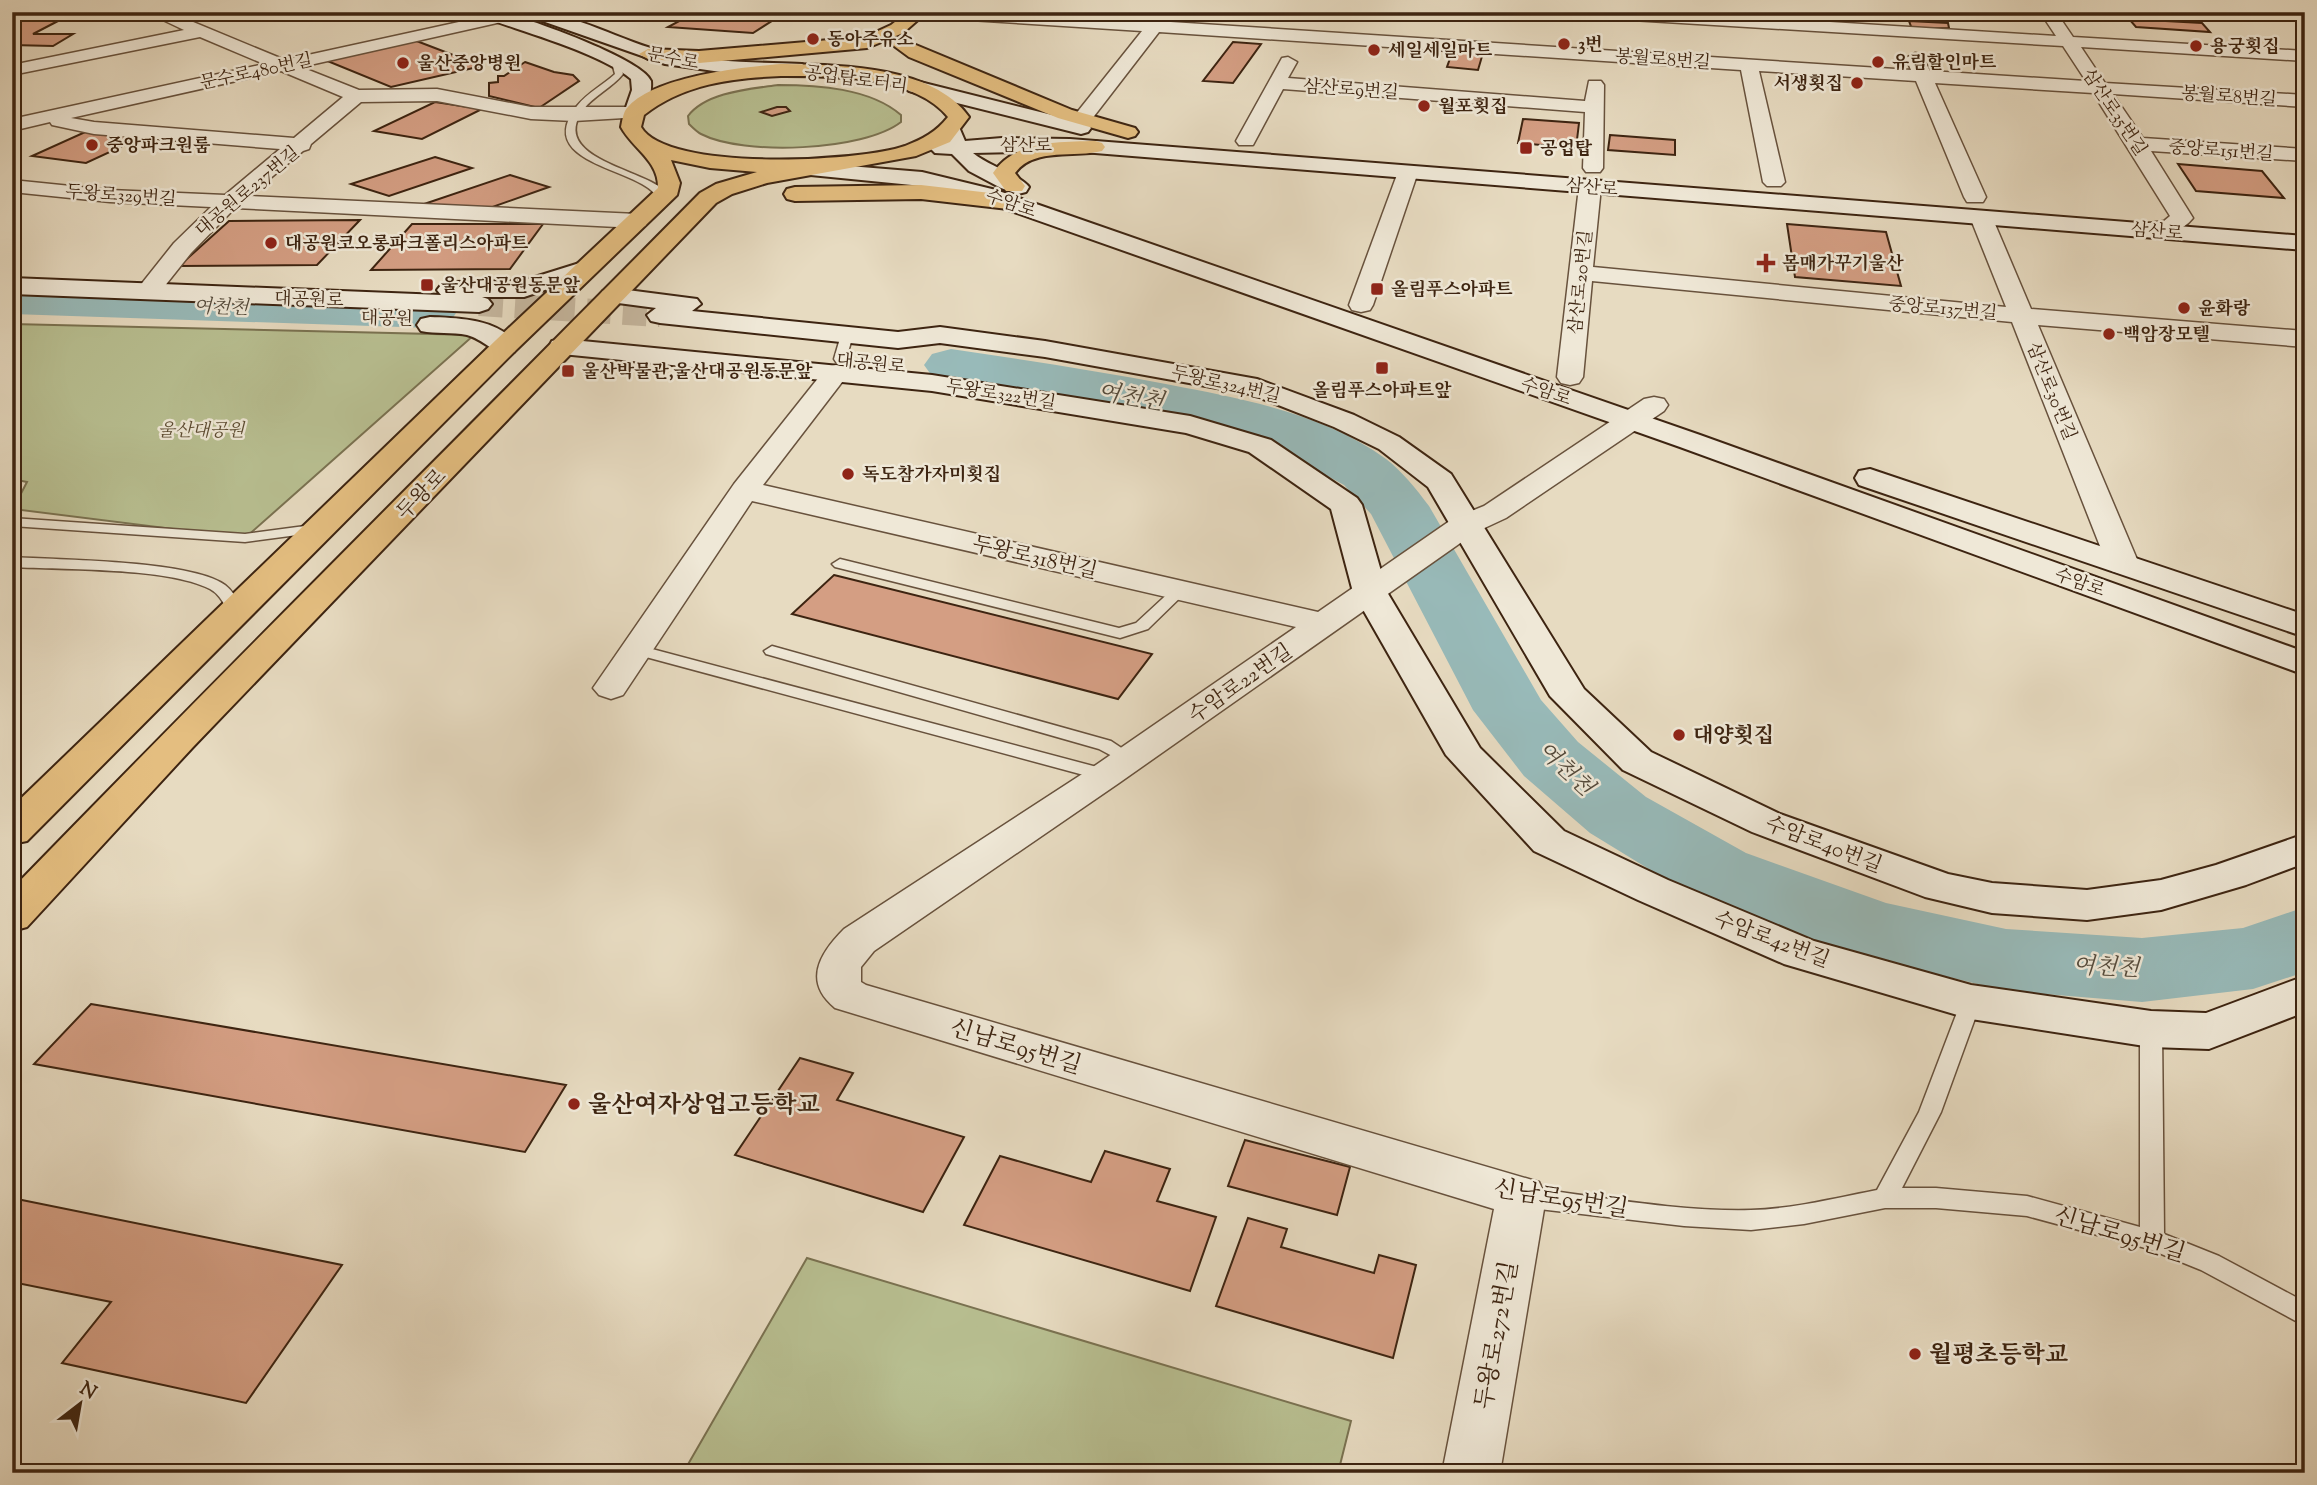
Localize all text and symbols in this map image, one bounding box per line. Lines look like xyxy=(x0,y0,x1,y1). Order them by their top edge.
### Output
place label: 동아주유소 xyxy=(827,28,915,54)
marker: 동아주유소 xyxy=(805,31,821,47)
place label: 3번 xyxy=(1578,33,1603,59)
place label: 용궁횟집 xyxy=(2210,35,2280,61)
marker: 3번 xyxy=(1556,36,1572,52)
marker: 용궁횟집 xyxy=(2188,38,2204,54)
place label: 세일세일마트 xyxy=(1388,39,1493,65)
street label: 문수로 xyxy=(645,42,701,78)
marker: 세일세일마트 xyxy=(1366,42,1382,58)
street label: 봉월로8번길 xyxy=(1614,45,1712,77)
street label: 문수로480번길 xyxy=(198,48,315,98)
place label: 유림할인마트 xyxy=(1892,51,1997,77)
place label: 울산중앙병원 xyxy=(417,52,521,78)
marker: 유림할인마트 xyxy=(1870,54,1886,70)
marker: 울산중앙병원 xyxy=(395,55,411,71)
street label: 공업탑로터리 xyxy=(802,61,909,101)
street label: 삼산로35번길 xyxy=(2074,64,2152,162)
place label: 서생횟집 xyxy=(1773,72,1843,98)
street label: 삼산로9번길 xyxy=(1302,75,1399,107)
marker: 서생횟집 xyxy=(1849,75,1865,91)
street label: 봉월로8번길 xyxy=(2180,82,2278,114)
place label: 월포횟집 xyxy=(1438,95,1508,121)
marker: 월포횟집 xyxy=(1416,98,1432,114)
place label: 중앙파크원룸 xyxy=(106,134,211,160)
street label: 삼산로 xyxy=(1000,134,1052,160)
street label: 중앙로151번길 xyxy=(2167,135,2274,169)
marker: 중앙파크원룸 xyxy=(84,137,100,153)
place label: 공업탑 xyxy=(1540,137,1593,163)
marker: 공업탑 xyxy=(1518,140,1534,156)
street label: 대공원로237번길 xyxy=(191,141,306,244)
street label: 삼산로 xyxy=(1565,174,1619,204)
street label: 두왕로329번길 xyxy=(64,180,177,214)
street label: 수암로 xyxy=(981,184,1039,226)
street label: 삼산로 xyxy=(2130,218,2184,248)
street label: 삼산로20번길 xyxy=(1564,229,1600,336)
place label: 대공원코오롱파크폴리스아파트 xyxy=(285,232,529,258)
marker: 대공원코오롱파크폴리스아파트 xyxy=(263,235,279,251)
place label: 몸매가꾸기울산 xyxy=(1782,252,1904,278)
marker: 몸매가꾸기울산 xyxy=(1756,253,1776,273)
place label: 울산대공원동문앞 xyxy=(441,274,581,300)
marker: 울산대공원동문앞 xyxy=(419,277,435,293)
place label: 올림푸스아파트 xyxy=(1391,278,1513,304)
marker: 올림푸스아파트 xyxy=(1369,281,1385,297)
street label: 대공원로 xyxy=(274,287,344,315)
street label: 중앙로137번길 xyxy=(1887,292,1998,328)
water label: 여천천 xyxy=(193,294,251,323)
place label: 윤화랑 xyxy=(2198,297,2251,323)
marker: 윤화랑 xyxy=(2176,300,2192,316)
street label: 대공원 xyxy=(361,307,413,333)
place label: 백암장모텔 xyxy=(2123,323,2210,349)
marker: 백암장모텔 xyxy=(2101,326,2117,342)
street label: 삼산로30번길 xyxy=(2019,339,2082,445)
street label: 대공원로 xyxy=(835,348,907,382)
place label: 울산박물관,울산대공원동문앞 xyxy=(582,360,813,386)
marker: 올림푸스아파트앞 xyxy=(1374,360,1390,376)
street label: 두왕로324번길 xyxy=(1168,361,1283,411)
marker: 울산박물관,울산대공원동문앞 xyxy=(560,363,576,379)
street label: 수암로 xyxy=(1516,372,1574,414)
street label: 두왕로322번길 xyxy=(944,374,1058,418)
water label: 여천천 xyxy=(1095,376,1168,421)
place label: 올림푸스아파트앞 xyxy=(1312,379,1452,405)
park label: 울산대공원 xyxy=(158,419,246,445)
street label: 두왕로 xyxy=(391,463,454,528)
place label: 독도참가자미횟집 xyxy=(862,463,1001,489)
marker: 독도참가자미횟집 xyxy=(840,466,856,482)
street label: 두왕로318번길 xyxy=(969,530,1100,588)
street label: 수암로 xyxy=(2050,563,2108,605)
street label: 수암로22번길 xyxy=(1183,638,1299,732)
place label: 대양횟집 xyxy=(1693,722,1774,752)
marker: 대양횟집 xyxy=(1671,727,1687,743)
water label: 여천천 xyxy=(1529,735,1601,806)
street label: 수암로40번길 xyxy=(1761,810,1886,882)
street label: 수암로42번길 xyxy=(1709,905,1834,977)
water label: 여천천 xyxy=(2072,950,2142,987)
street label: 신남로95번길 xyxy=(945,1012,1085,1084)
place label: 울산여자상업고등학교 xyxy=(588,1089,820,1123)
marker: 울산여자상업고등학교 xyxy=(566,1096,582,1112)
street label: 신남로95번길 xyxy=(1491,1173,1631,1227)
street label: 신남로95번길 xyxy=(2049,1200,2189,1272)
street label: 두왕로272번길 xyxy=(1468,1258,1528,1412)
place label: 월평초등학교 xyxy=(1929,1339,2068,1373)
marker: 월평초등학교 xyxy=(1907,1346,1923,1362)
north arrow xyxy=(46,1370,116,1440)
text: N xyxy=(74,1376,101,1407)

